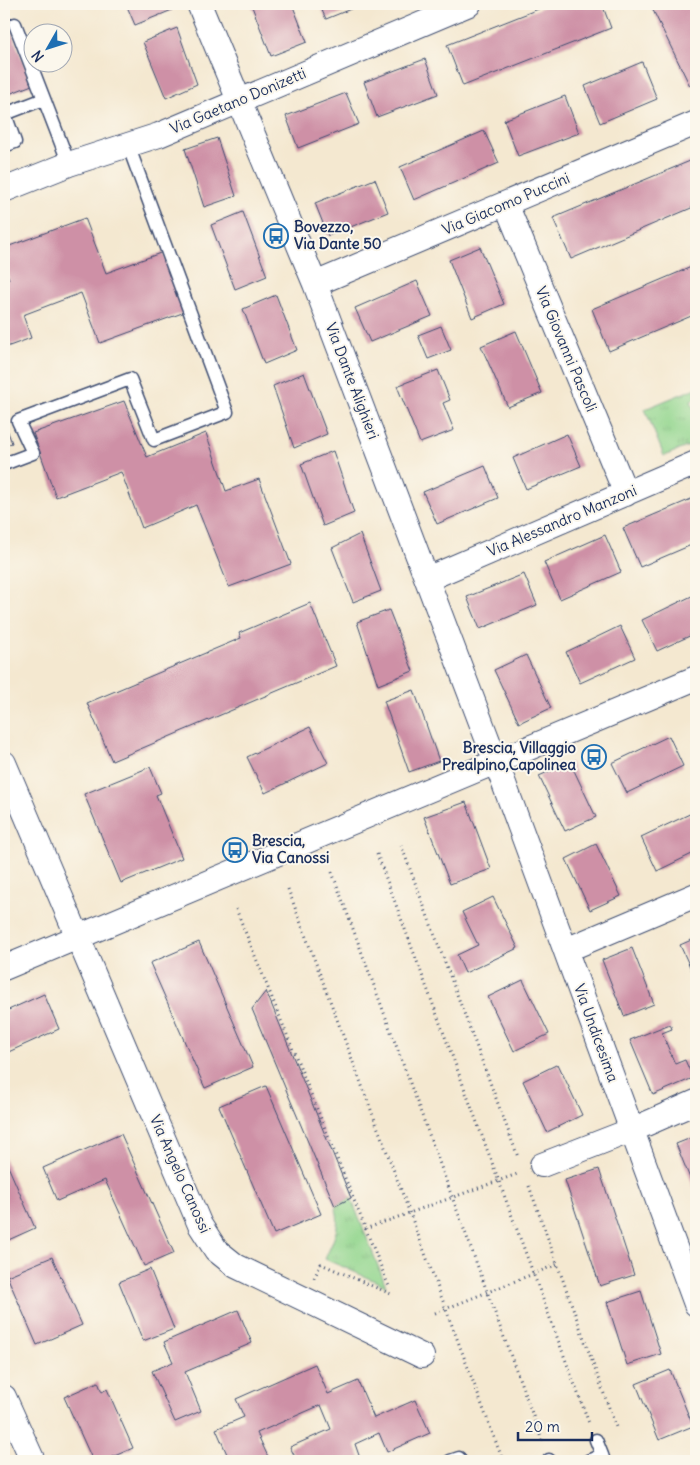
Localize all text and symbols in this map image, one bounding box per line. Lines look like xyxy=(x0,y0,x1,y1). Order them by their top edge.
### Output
north arrow xyxy=(22,22,72,72)
text: N xyxy=(28,47,48,66)
street label: Via Gaetano Donizetti xyxy=(167,63,309,138)
street label: Via Giacomo Puccini xyxy=(439,168,573,239)
place label: Bovezzo, Via Dante 50 xyxy=(294,217,382,253)
bus stop icon: Bovezzo, Via Dante 50 xyxy=(263,223,289,249)
street label: Via Giovanni Pascoli xyxy=(531,283,601,414)
street label: Via Dante Alighieri xyxy=(321,320,383,442)
street label: Via Alessandro Manzoni xyxy=(484,480,639,561)
place label: Brescia, Villaggio Prealpino,Capolinea xyxy=(442,738,577,775)
bus stop icon: Brescia, Villaggio Prealpino,Capolinea xyxy=(581,744,607,770)
place label: Brescia, Via Canossi xyxy=(252,831,329,867)
bus stop icon: Brescia, Via Canossi xyxy=(222,837,248,863)
street label: Via Undicesima xyxy=(570,981,623,1085)
street label: Via Angelo Canossi xyxy=(146,1112,215,1236)
scale bar xyxy=(518,1410,591,1442)
text: 20 m xyxy=(525,1417,560,1436)

